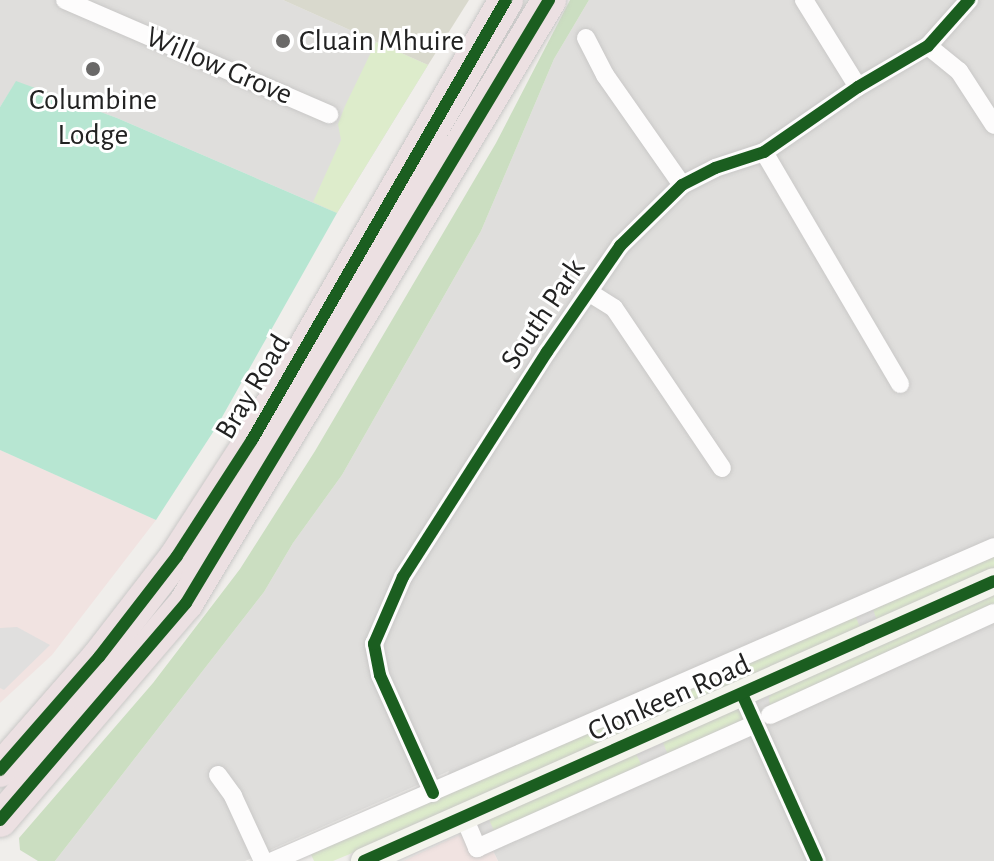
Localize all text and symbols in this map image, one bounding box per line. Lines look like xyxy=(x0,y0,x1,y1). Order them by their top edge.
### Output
street label: Willow Grove xyxy=(140,19,298,113)
place label: Cluain Mhuire xyxy=(299,23,464,59)
marker: Cluain Mhuire xyxy=(274,32,292,50)
marker: Columbine Lodge xyxy=(84,60,102,78)
place label: Columbine Lodge xyxy=(29,82,157,152)
street label: South Park xyxy=(493,252,593,376)
street label: Bray Road xyxy=(208,328,298,446)
street label: Clonkeen Road xyxy=(582,646,756,750)

